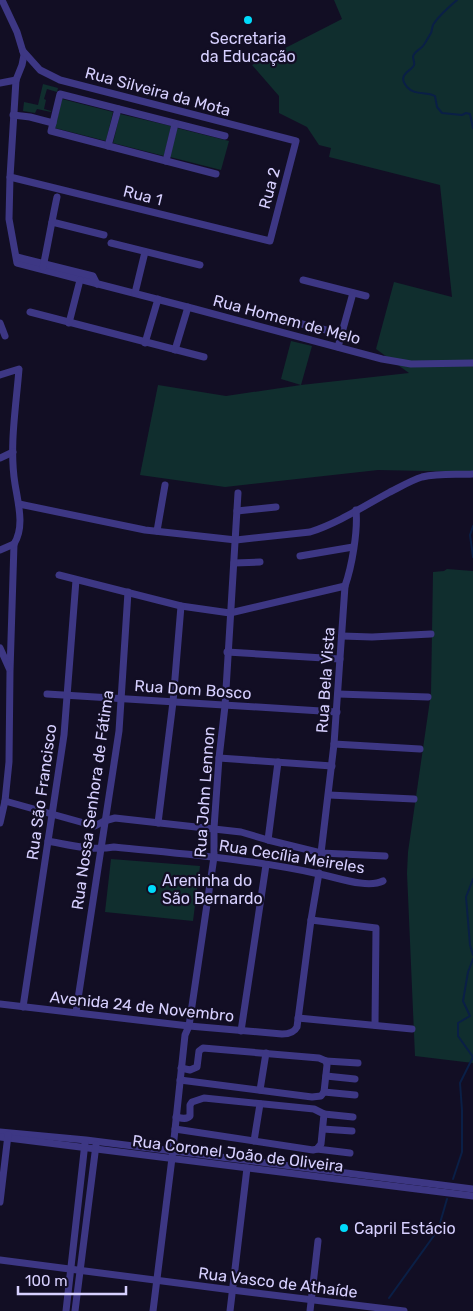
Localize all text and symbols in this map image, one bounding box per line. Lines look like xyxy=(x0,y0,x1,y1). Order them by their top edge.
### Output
marker: Secretaria da Educação xyxy=(242,14,254,26)
place label: Secretaria da Educação xyxy=(200,29,296,66)
street label: Rua Silveira da Mota xyxy=(83,63,233,120)
street label: Rua 2 xyxy=(255,165,284,211)
street label: Rua 1 xyxy=(121,181,164,210)
street label: Rua Homem de Melo xyxy=(211,291,363,348)
street label: Rua Bela Vista xyxy=(312,626,339,734)
street label: Rua Dom Bosco xyxy=(134,676,252,703)
street label: Rua Nossa Senhora de Fátima xyxy=(68,689,117,911)
street label: Rua São Francisco xyxy=(23,723,60,861)
street label: Rua John Lennon xyxy=(190,726,219,858)
street label: Rua Cecília Meireles xyxy=(218,836,366,877)
place label: Areninha do São Bernardo xyxy=(162,871,263,908)
marker: Areninha do São Bernardo xyxy=(146,883,158,895)
street label: Avenida 24 de Novembro xyxy=(49,987,235,1026)
street label: Rua Coronel João de Oliveira xyxy=(131,1131,345,1176)
place label: Capril Estácio xyxy=(354,1219,456,1238)
marker: Capril Estácio xyxy=(338,1222,350,1234)
street label: Rua Vasco de Athaíde xyxy=(197,1263,359,1302)
scale bar xyxy=(18,1264,125,1296)
text: 100 m xyxy=(25,1272,67,1290)

